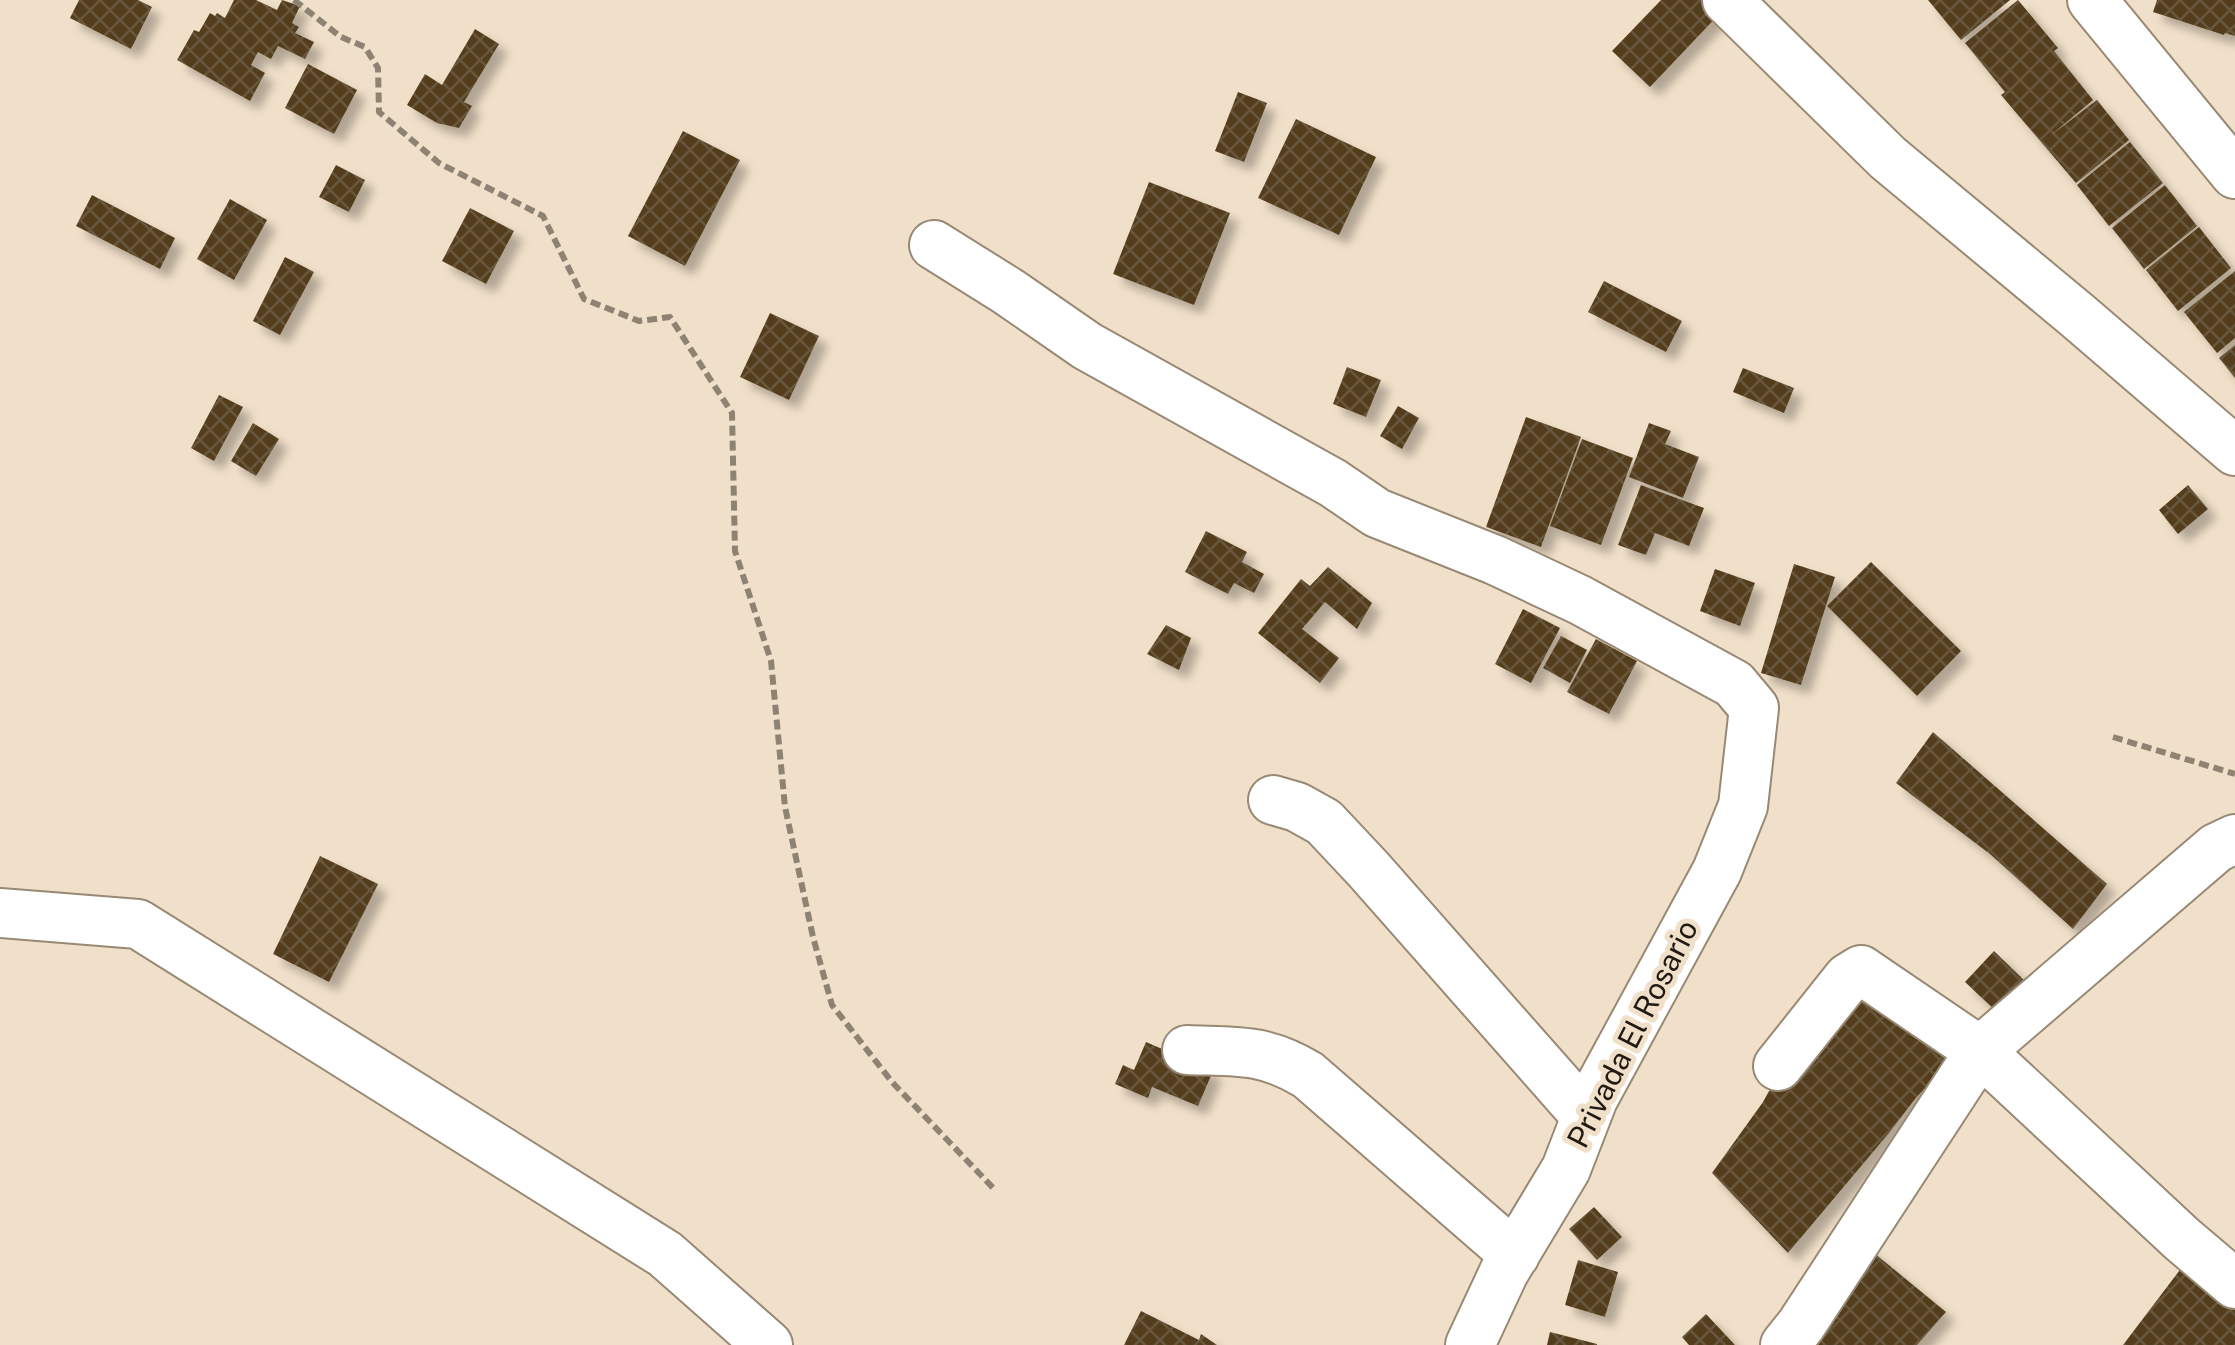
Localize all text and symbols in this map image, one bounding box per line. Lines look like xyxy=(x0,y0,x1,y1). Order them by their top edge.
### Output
street label: Privada El Rosario xyxy=(1559,914,1705,1153)

